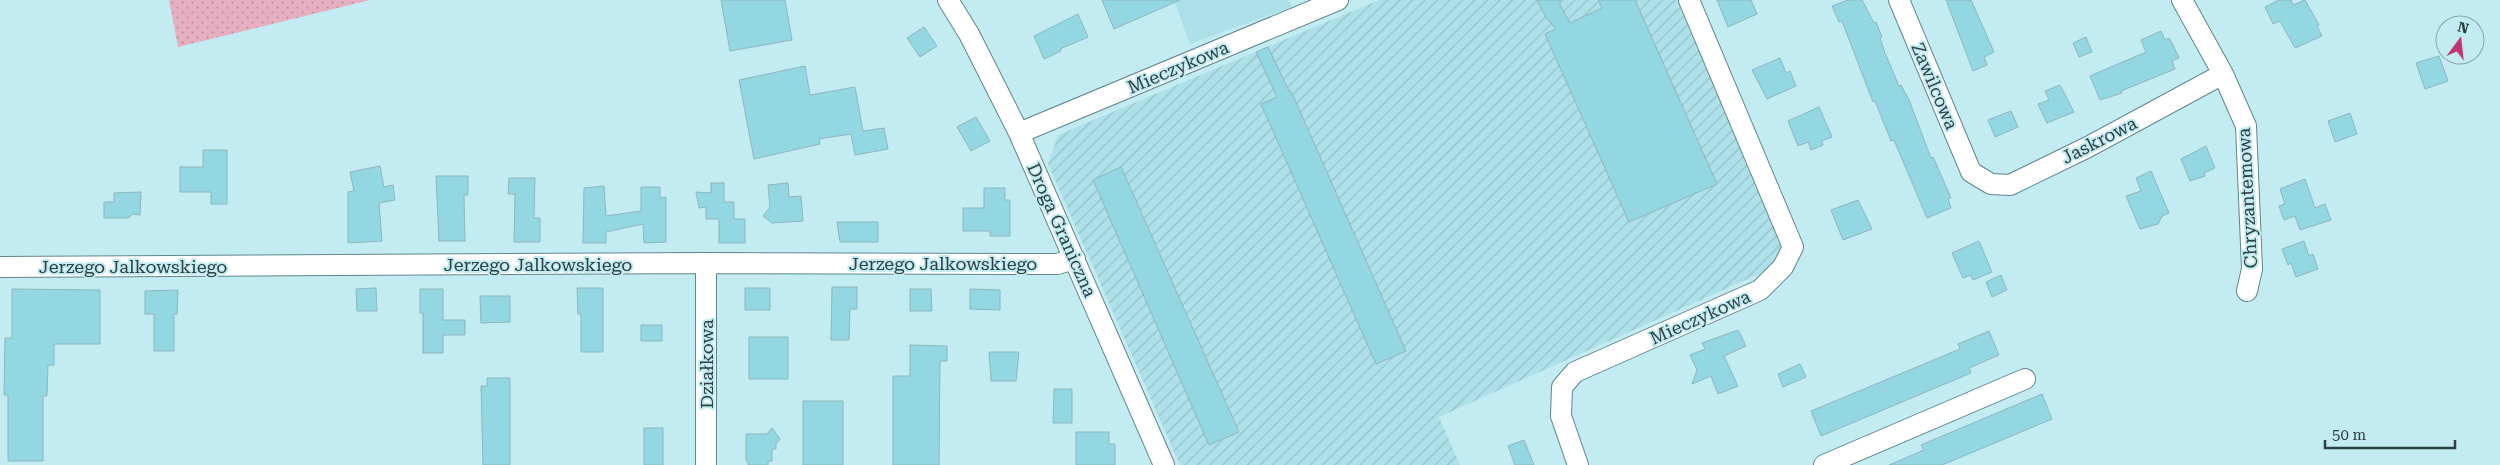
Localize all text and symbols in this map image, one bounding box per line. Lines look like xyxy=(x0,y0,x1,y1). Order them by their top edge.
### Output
north arrow xyxy=(2435,15,2485,65)
text: N xyxy=(2456,18,2471,37)
street label: Mieczykowa xyxy=(1124,36,1232,98)
street label: Zawilcowa xyxy=(1907,40,1963,133)
street label: Jaskrowa xyxy=(2058,112,2140,168)
street label: Chryzantemowa xyxy=(2233,127,2261,269)
street label: Droga Graniczna xyxy=(1023,160,1101,301)
street label: Jerzego Jalkowskiego xyxy=(849,253,1037,274)
street label: Jerzego Jalkowskiego xyxy=(444,254,632,275)
street label: Jerzego Jalkowskiego xyxy=(39,256,227,277)
street label: Mieczykowa xyxy=(1646,285,1754,349)
street label: Działkowa xyxy=(696,319,717,409)
scale bar xyxy=(2325,418,2455,450)
text: 50 m xyxy=(2332,426,2367,444)

